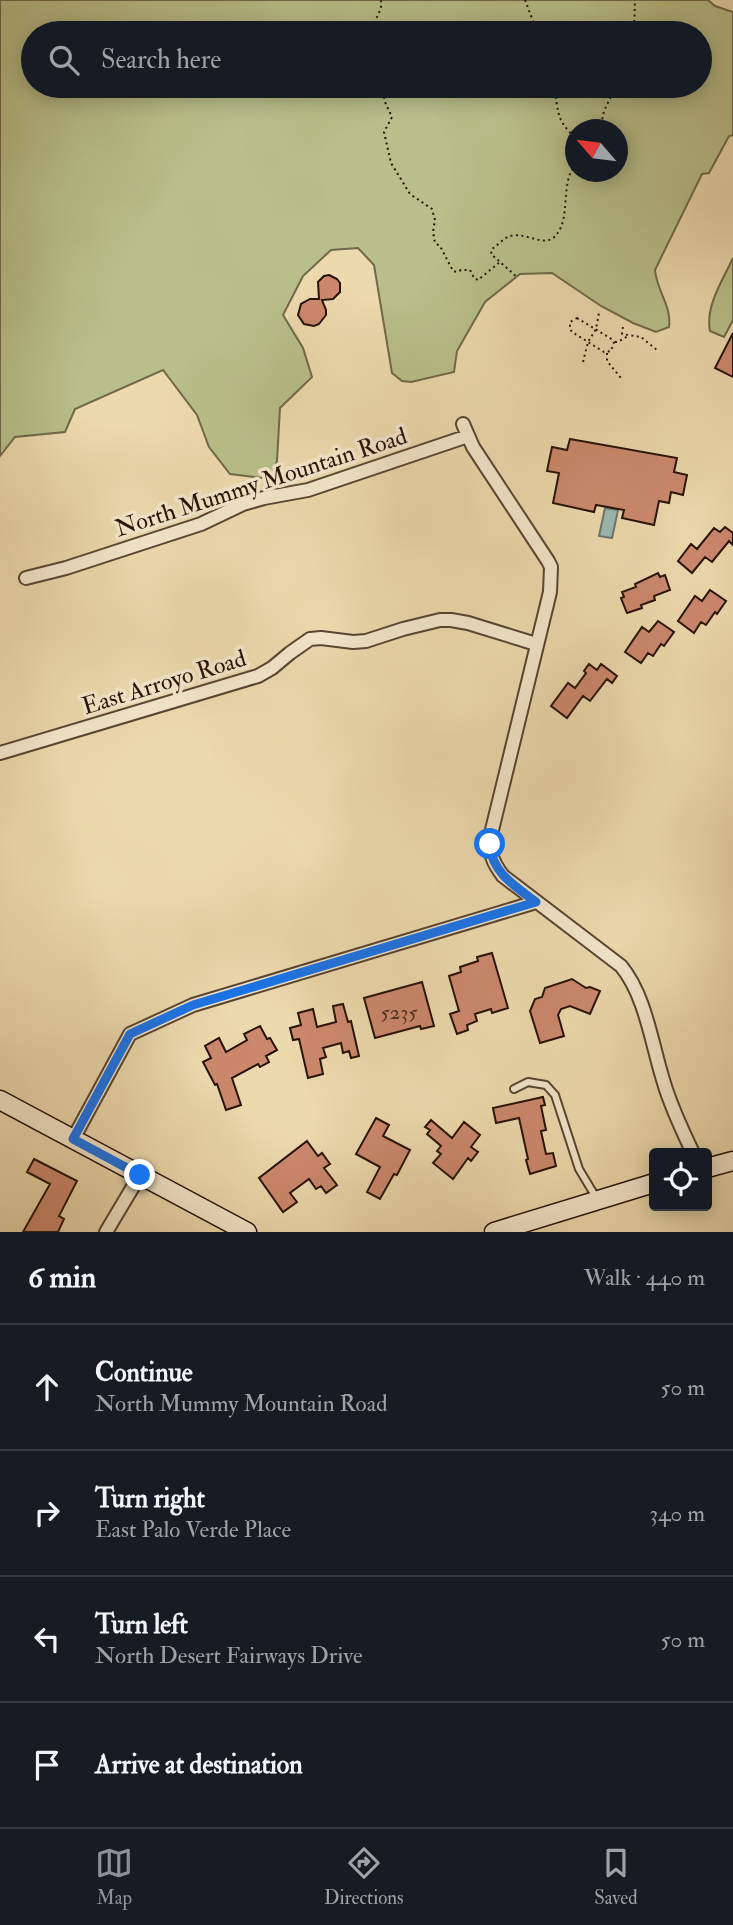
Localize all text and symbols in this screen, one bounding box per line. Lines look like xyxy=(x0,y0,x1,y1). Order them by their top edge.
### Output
search box xyxy=(21,21,712,98)
icon: search xyxy=(45,41,83,79)
text: Search here xyxy=(101,44,221,76)
north arrow xyxy=(565,119,628,182)
street label: North Mummy Mountain Road xyxy=(111,421,411,544)
street label: East Arroyo Road xyxy=(78,643,250,722)
route start xyxy=(474,828,505,859)
house number: 5235 xyxy=(380,999,418,1026)
map controls xyxy=(649,1148,712,1211)
button: locate xyxy=(649,1148,712,1211)
route end xyxy=(124,1159,155,1190)
text: 6 min xyxy=(28,1259,96,1296)
text: Walk · 440 m xyxy=(584,1263,705,1292)
text: Continue xyxy=(95,1357,193,1389)
icon: ahead xyxy=(28,1368,66,1406)
text: 50 m xyxy=(661,1373,705,1402)
text: North Mummy Mountain Road xyxy=(95,1389,387,1418)
text: Turn right xyxy=(95,1483,205,1515)
icon: right xyxy=(28,1494,66,1532)
text: 340 m xyxy=(649,1499,705,1528)
text: East Palo Verde Place xyxy=(95,1515,291,1544)
text: Turn left xyxy=(95,1609,188,1641)
icon: left xyxy=(28,1620,66,1658)
text: 50 m xyxy=(661,1625,705,1654)
text: North Desert Fairways Drive xyxy=(95,1641,363,1670)
icon: arrive xyxy=(28,1746,66,1784)
text: Arrive at destination xyxy=(95,1749,303,1781)
tab: Map xyxy=(95,1844,133,1910)
tab: Directions xyxy=(324,1844,404,1910)
tab: Saved xyxy=(594,1844,638,1910)

